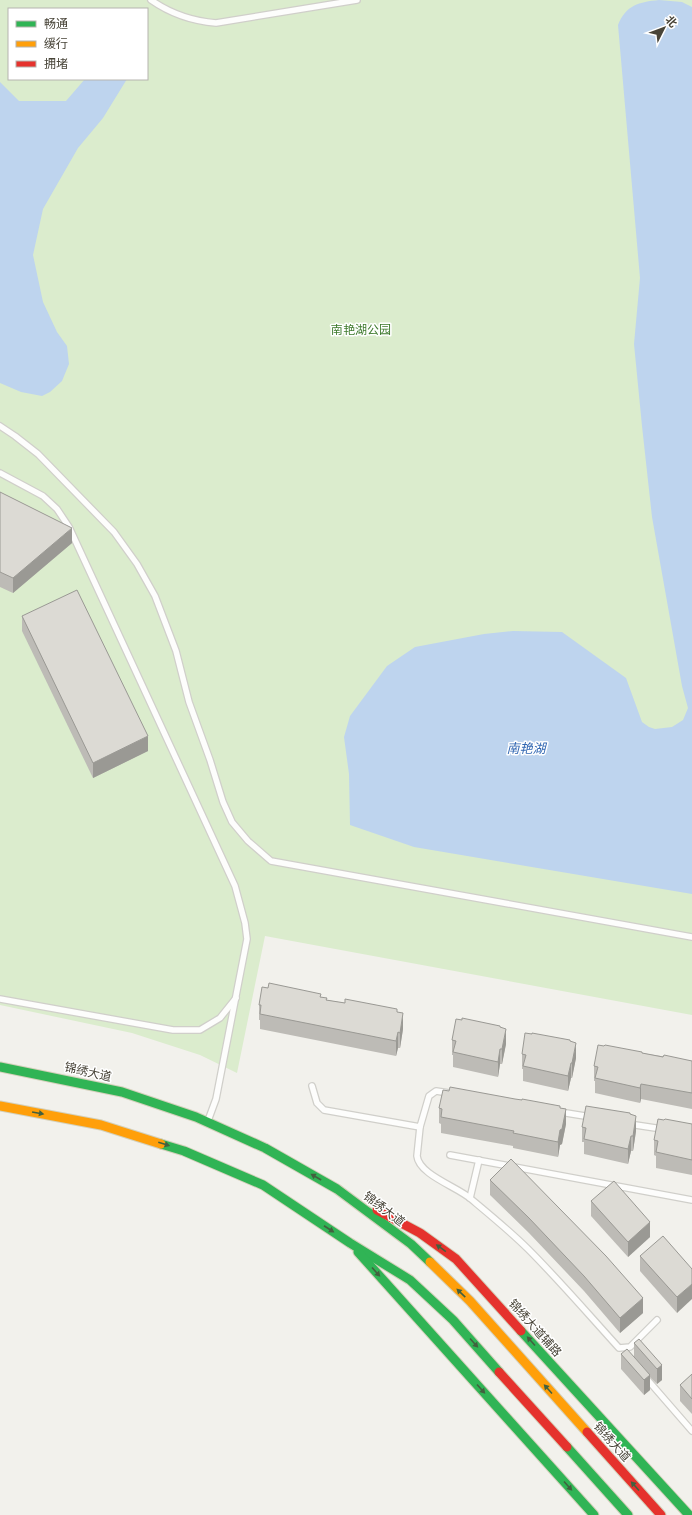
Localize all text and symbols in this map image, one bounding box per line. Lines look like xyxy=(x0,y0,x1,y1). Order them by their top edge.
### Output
legend xyxy=(8,8,148,80)
north arrow xyxy=(644,8,684,48)
text: 北 xyxy=(663,13,680,30)
text: 畅通 xyxy=(44,16,68,31)
text: 缓行 xyxy=(44,36,68,51)
text: 拥堵 xyxy=(44,56,68,71)
park label: 南艳湖公园 xyxy=(331,322,391,337)
water label: 南艳湖 xyxy=(506,740,547,757)
street label: 锦绣大道 xyxy=(63,1059,113,1084)
one-way arrow xyxy=(32,1111,44,1117)
one-way arrow xyxy=(159,1141,171,1147)
one-way arrow xyxy=(310,1174,322,1181)
street label: 锦绣大道 xyxy=(361,1188,408,1229)
one-way arrow xyxy=(324,1225,334,1233)
one-way arrow xyxy=(435,1244,446,1252)
one-way arrow xyxy=(371,1267,380,1276)
one-way arrow xyxy=(456,1288,466,1298)
street label: 锦绣大道辅路 xyxy=(506,1296,565,1359)
one-way arrow xyxy=(526,1336,535,1346)
one-way arrow xyxy=(469,1338,479,1348)
one-way arrow xyxy=(477,1384,486,1395)
one-way arrow xyxy=(544,1384,553,1394)
street label: 锦绣大道 xyxy=(591,1419,634,1465)
one-way arrow xyxy=(630,1481,640,1491)
one-way arrow xyxy=(563,1482,572,1491)

